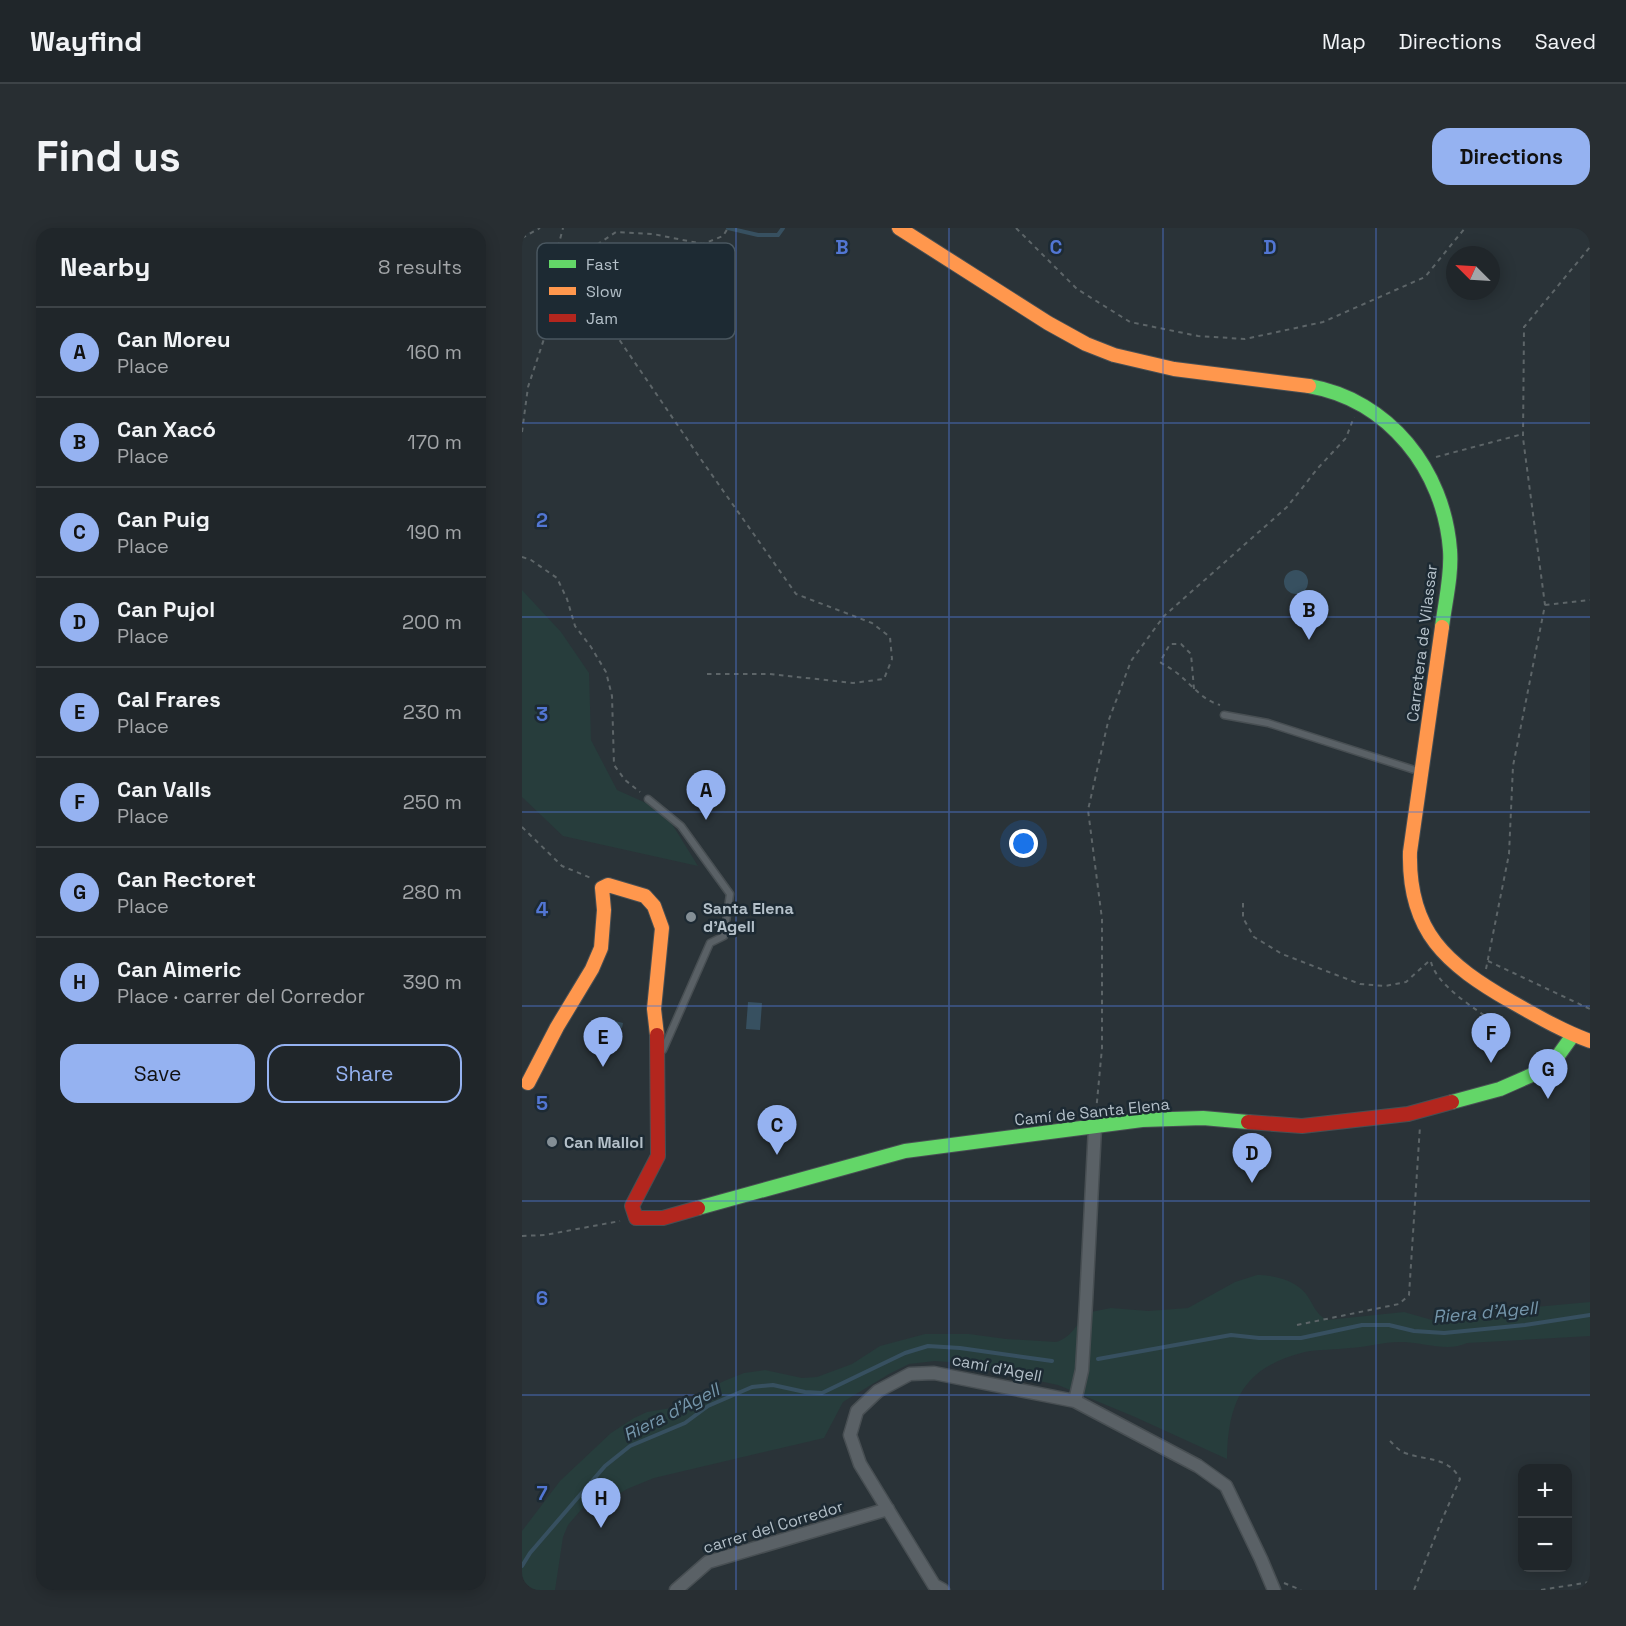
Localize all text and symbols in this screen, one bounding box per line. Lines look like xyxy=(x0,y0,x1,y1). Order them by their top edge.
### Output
text: Wayfind xyxy=(30,23,142,59)
text: Map xyxy=(1322,28,1366,55)
text: Directions xyxy=(1399,28,1502,55)
text: Saved xyxy=(1535,28,1596,55)
button: Directions xyxy=(1432,128,1590,185)
text: Find us xyxy=(36,130,181,183)
text: B xyxy=(835,234,849,260)
text: C xyxy=(1050,234,1063,260)
text: D xyxy=(1263,234,1277,260)
legend xyxy=(537,243,735,339)
north arrow xyxy=(1446,246,1500,300)
text: Nearby xyxy=(60,250,150,284)
text: 8 results xyxy=(378,254,462,280)
text: Fast xyxy=(586,254,619,275)
text: Slow xyxy=(586,281,622,302)
text: Jam xyxy=(586,308,618,329)
text: Can Moreu xyxy=(117,325,230,353)
text: A xyxy=(73,339,86,365)
text: 160 m xyxy=(406,339,462,365)
text: Place xyxy=(117,353,169,379)
text: Can Xacó xyxy=(117,415,216,443)
text: B xyxy=(73,429,86,455)
text: 170 m xyxy=(407,429,462,455)
text: Place xyxy=(117,443,169,469)
text: Can Puig xyxy=(117,505,210,533)
text: 2 xyxy=(536,507,548,533)
text: C xyxy=(73,519,86,545)
text: 190 m xyxy=(406,519,462,545)
text: Place xyxy=(117,533,169,559)
street label: Carretera de Vilassar xyxy=(1402,563,1442,723)
pin: B xyxy=(1290,590,1328,640)
text: Can Pujol xyxy=(117,595,215,623)
text: D xyxy=(73,609,86,635)
text: 200 m xyxy=(402,609,462,635)
text: Place xyxy=(117,623,169,649)
text: Cal Frares xyxy=(117,685,221,713)
text: E xyxy=(74,699,85,725)
text: 230 m xyxy=(403,699,462,725)
text: 3 xyxy=(536,701,548,727)
text: Place xyxy=(117,713,169,739)
pin: A xyxy=(686,770,726,820)
text: Can Valls xyxy=(117,775,212,803)
text: F xyxy=(74,789,85,815)
text: 250 m xyxy=(403,789,462,815)
text: Place xyxy=(117,803,169,829)
your location xyxy=(1009,829,1038,858)
text: Can Rectoret xyxy=(117,865,256,893)
text: G xyxy=(73,879,86,905)
text: 280 m xyxy=(402,879,462,905)
text: Place xyxy=(117,893,169,919)
text: 4 xyxy=(536,896,549,922)
place label: Santa Elena d'Agell xyxy=(703,898,794,937)
marker: Santa Elena d'Agell xyxy=(684,910,698,924)
text: Can Aimeric xyxy=(117,955,242,983)
text: H xyxy=(73,969,86,995)
text: 390 m xyxy=(403,969,462,995)
text: Place · carrer del Corredor xyxy=(117,983,365,1009)
pin: F xyxy=(1472,1014,1510,1063)
pin: E xyxy=(584,1018,622,1067)
button: Save xyxy=(60,1044,255,1103)
button: Share xyxy=(267,1044,462,1103)
pin: G xyxy=(1528,1050,1568,1099)
text: 5 xyxy=(536,1090,548,1116)
street label: Camí de Santa Elena xyxy=(1013,1093,1171,1131)
pin: C xyxy=(758,1106,796,1155)
place label: Can Mallol xyxy=(564,1132,643,1153)
pin: D xyxy=(1232,1134,1272,1183)
marker: Can Mallol xyxy=(545,1135,559,1149)
text: 6 xyxy=(536,1285,548,1311)
water label: Riera d'Agell xyxy=(1432,1296,1541,1328)
street label: camí d'Agell xyxy=(950,1349,1044,1387)
water label: Riera d'Agell xyxy=(619,1377,725,1446)
map controls xyxy=(1518,1464,1572,1572)
button: + xyxy=(1518,1464,1572,1518)
pin: H xyxy=(582,1478,620,1528)
text: 7 xyxy=(536,1480,548,1506)
street label: carrer del Corredor xyxy=(700,1496,846,1558)
button: − xyxy=(1518,1518,1572,1572)

